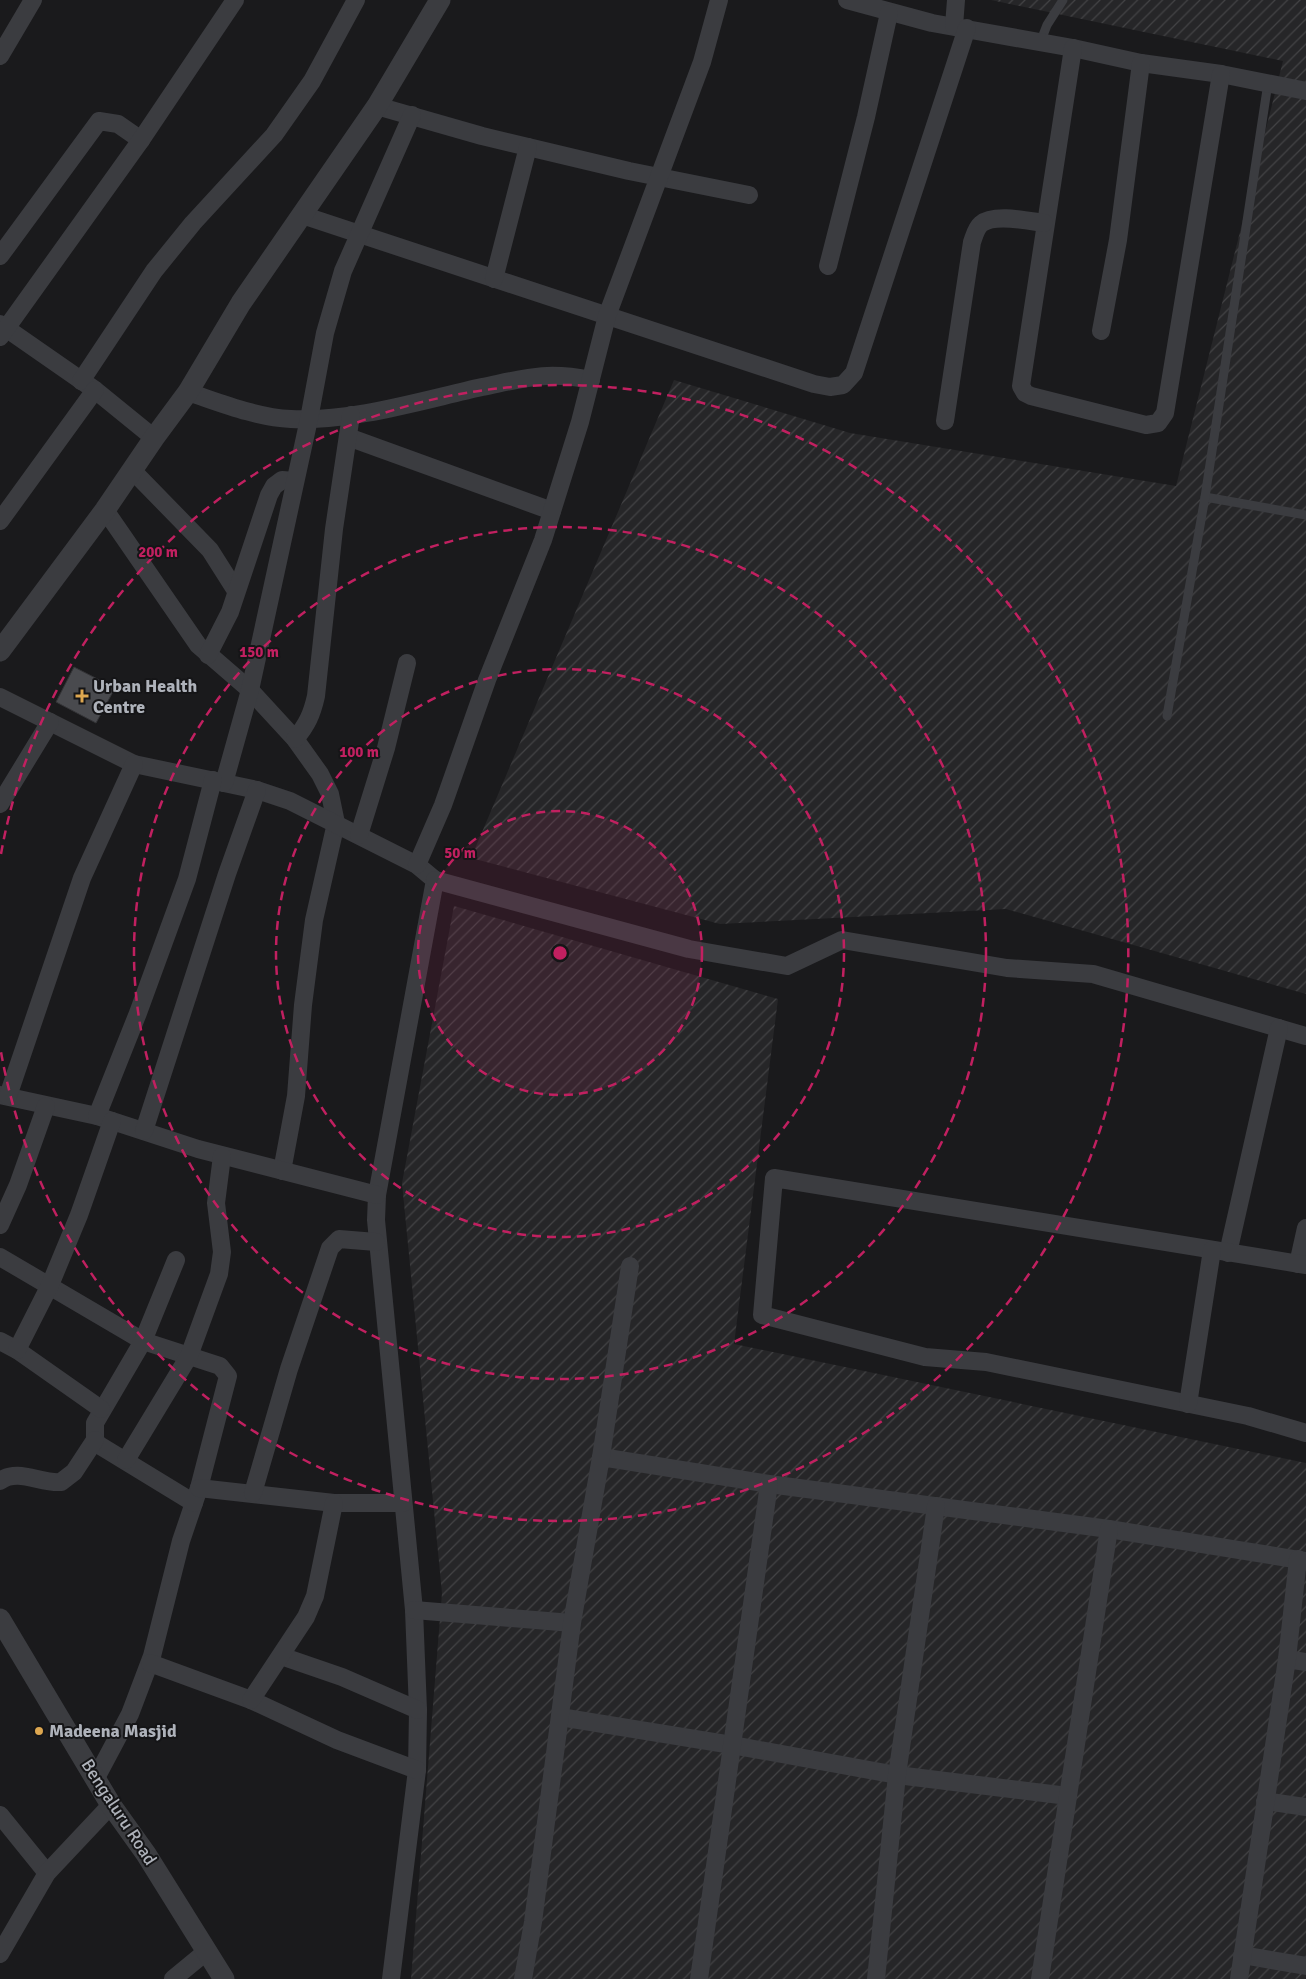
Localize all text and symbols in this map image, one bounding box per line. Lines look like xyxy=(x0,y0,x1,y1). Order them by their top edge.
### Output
text: 200 m xyxy=(138,543,178,561)
text: 150 m xyxy=(239,643,279,661)
place label: Urban Health Centre xyxy=(93,675,198,718)
marker: Urban Health Centre xyxy=(75,689,89,703)
text: 100 m xyxy=(339,743,379,761)
text: 50 m xyxy=(444,844,476,862)
centre of rings xyxy=(551,944,569,962)
place label: Madeena Masjid xyxy=(49,1720,177,1742)
marker: Madeena Masjid xyxy=(33,1725,45,1737)
street label: Bengaluru Road xyxy=(76,1755,162,1869)

